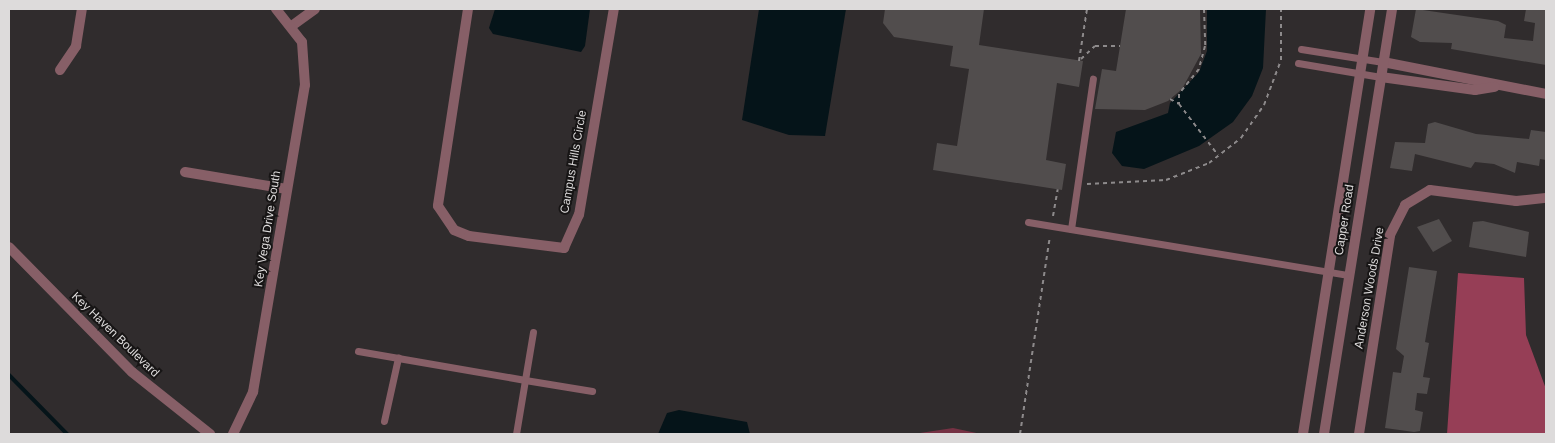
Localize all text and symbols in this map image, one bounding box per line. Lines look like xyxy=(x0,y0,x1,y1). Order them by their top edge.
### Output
street label: Campus Hills Circle xyxy=(558,109,590,215)
street label: Key Vega Drive South xyxy=(252,170,284,288)
street label: Capper Road xyxy=(1332,184,1358,256)
street label: Anderson Woods Drive xyxy=(1352,226,1388,350)
street label: Key Haven Boulevard xyxy=(68,290,162,380)

